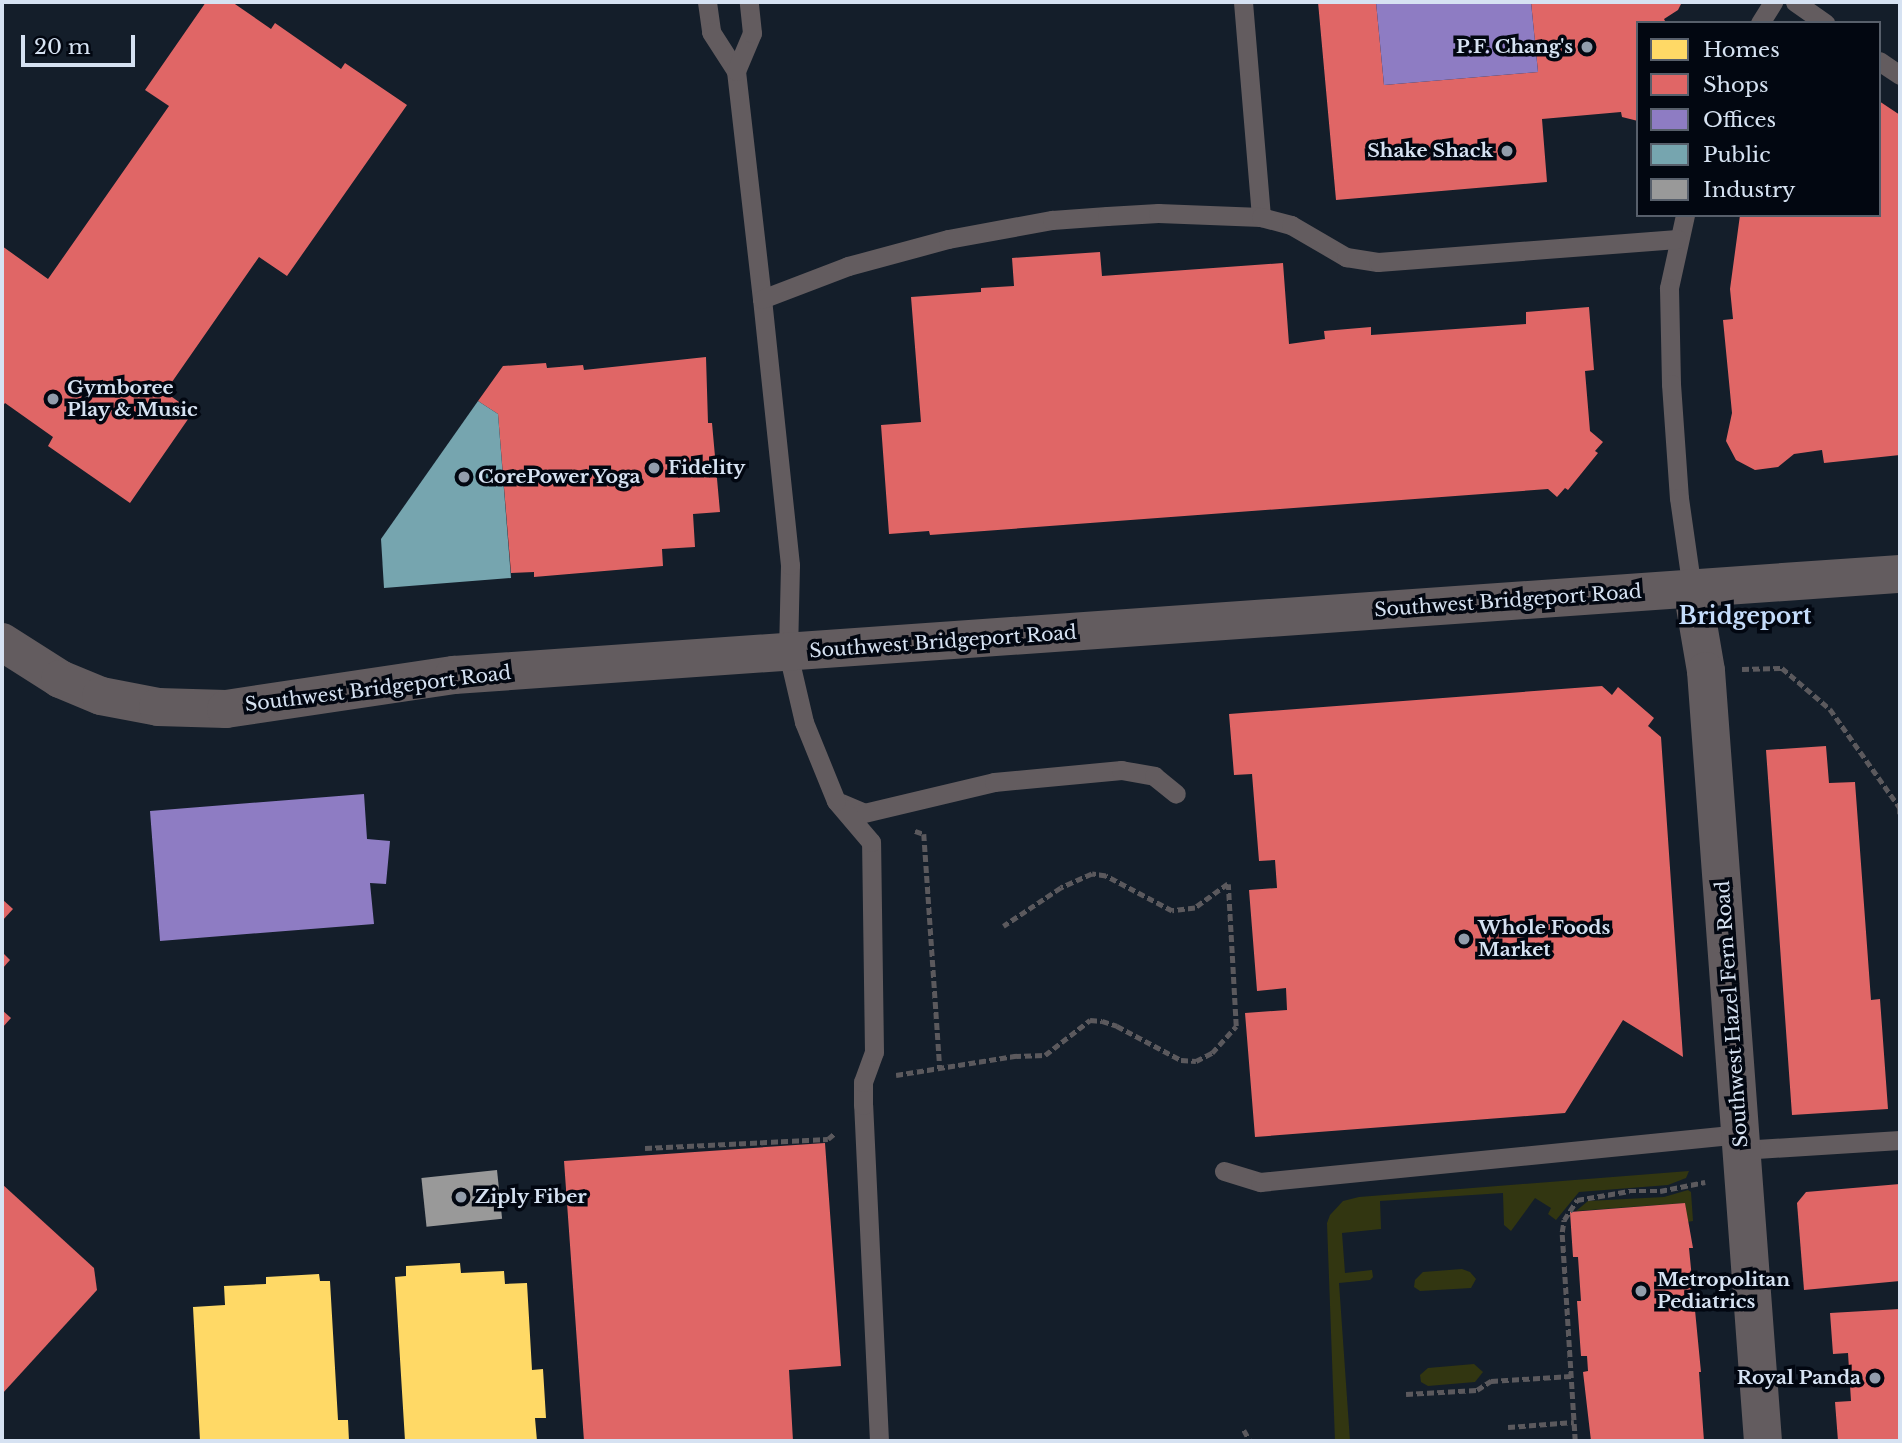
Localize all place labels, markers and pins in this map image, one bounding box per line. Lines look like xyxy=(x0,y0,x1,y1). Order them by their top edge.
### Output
place label: P.F. Chang's xyxy=(1456,36,1573,58)
marker: P.F. Chang's xyxy=(1579,39,1595,55)
place label: Shake Shack xyxy=(1367,140,1493,162)
marker: Shake Shack xyxy=(1499,143,1515,159)
place label: Gymboree Play & Music xyxy=(67,377,198,421)
marker: Gymboree Play & Music xyxy=(45,391,61,407)
place label: Fidelity xyxy=(668,457,745,479)
marker: Fidelity xyxy=(646,460,662,476)
place label: CorePower Yoga xyxy=(478,466,642,488)
marker: CorePower Yoga xyxy=(456,469,472,485)
place label: Whole Foods Market xyxy=(1478,917,1610,961)
marker: Whole Foods Market xyxy=(1456,931,1472,947)
place label: Ziply Fiber xyxy=(475,1186,587,1208)
marker: Ziply Fiber xyxy=(453,1189,469,1205)
place label: Metropolitan Pediatrics xyxy=(1657,1269,1790,1313)
marker: Metropolitan Pediatrics xyxy=(1631,1281,1651,1301)
place label: Royal Panda xyxy=(1737,1367,1861,1389)
marker: Royal Panda xyxy=(1867,1370,1883,1386)

